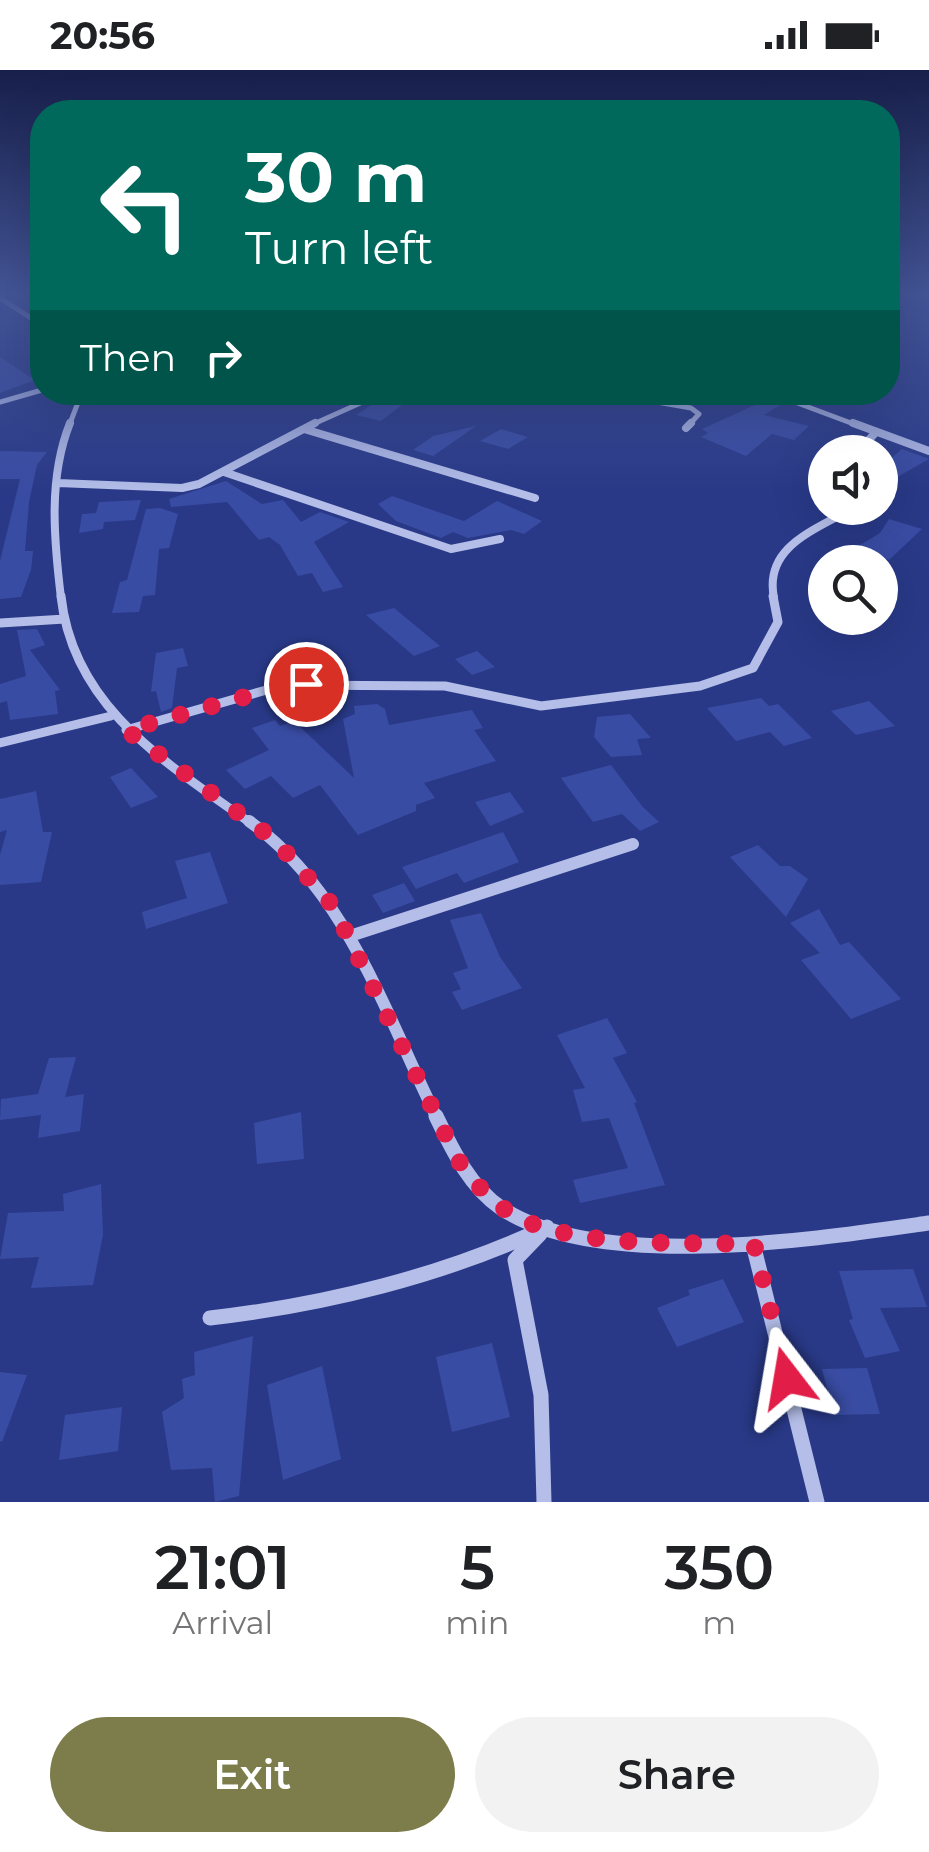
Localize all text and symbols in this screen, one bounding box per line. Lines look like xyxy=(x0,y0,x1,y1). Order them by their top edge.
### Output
text: 20:56 xyxy=(50,12,155,59)
text: 30 m xyxy=(245,134,427,220)
icon: left xyxy=(80,140,210,270)
text: Turn left xyxy=(245,220,433,275)
icon: right xyxy=(196,330,251,385)
text: Then xyxy=(80,334,176,381)
map controls xyxy=(808,435,898,635)
button: sound xyxy=(808,435,898,525)
button: search xyxy=(808,545,898,635)
pin xyxy=(264,642,349,727)
icon: arrive xyxy=(279,657,334,712)
position arrow xyxy=(735,1326,839,1430)
text: 21:01 xyxy=(155,1531,290,1604)
text: 5 xyxy=(460,1531,495,1604)
text: 350 xyxy=(664,1531,774,1604)
text: Arrival xyxy=(172,1603,273,1642)
text: min xyxy=(445,1603,510,1642)
text: m xyxy=(702,1603,736,1642)
button: Exit xyxy=(50,1717,455,1832)
button: Share xyxy=(475,1717,879,1832)

